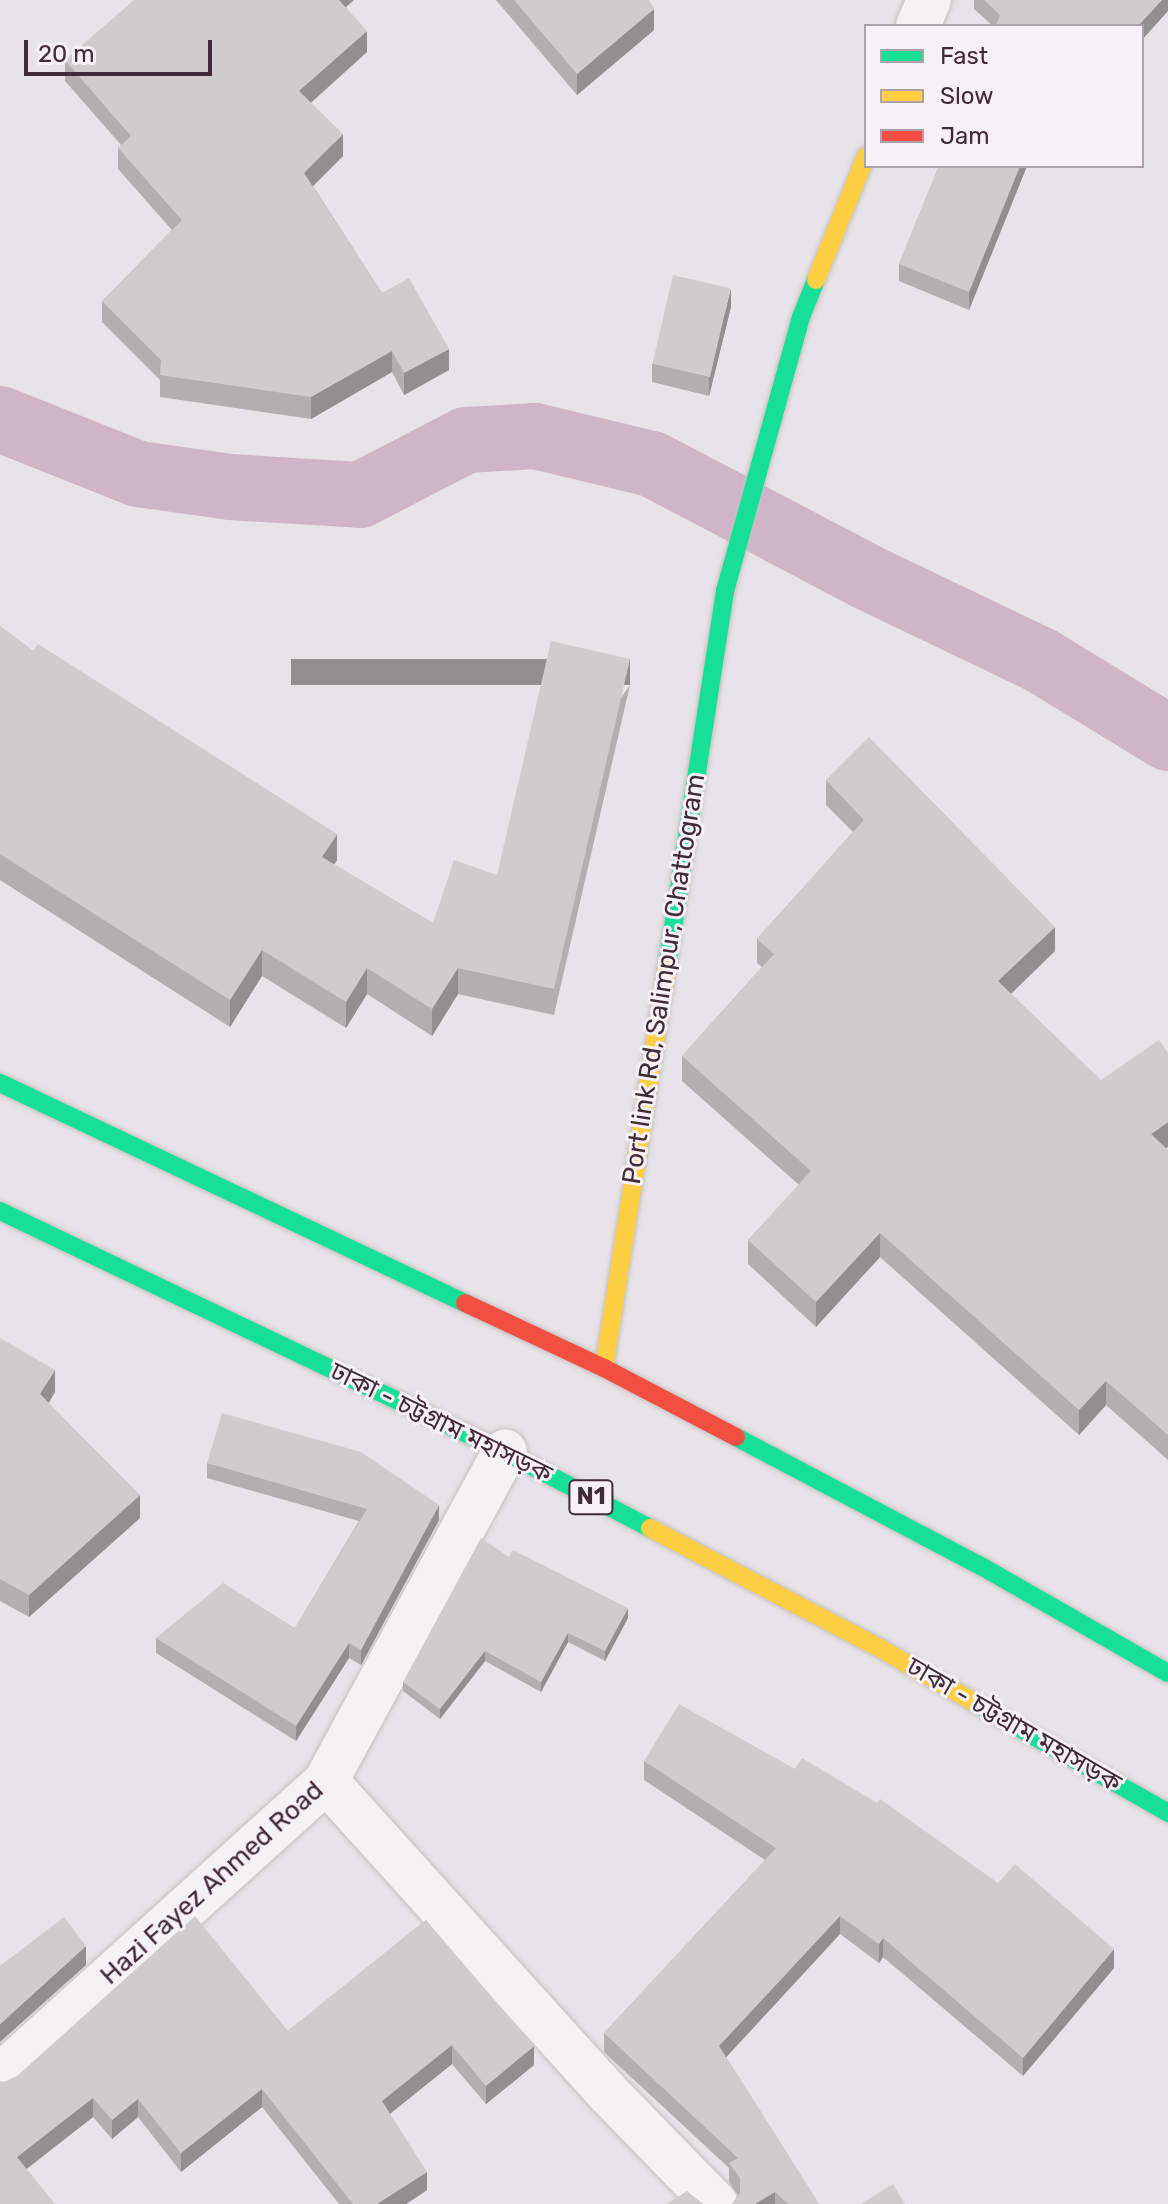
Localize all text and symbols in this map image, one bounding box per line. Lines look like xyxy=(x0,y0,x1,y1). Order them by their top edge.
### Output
scale bar xyxy=(28,24,216,74)
legend xyxy=(864,24,1144,168)
text: 20 m xyxy=(38,40,95,68)
text: Fast xyxy=(940,42,988,70)
text: Slow xyxy=(940,82,993,110)
text: Jam xyxy=(940,122,990,150)
street label: Port link Rd, Salimpur, Chattogram xyxy=(616,772,712,1186)
street label: ঢাকা - চট্টগ্রাম মহাসড়ক xyxy=(325,1356,557,1490)
road number: N1 xyxy=(567,1477,615,1517)
street label: ঢাকা - চট্টগ্রাম মহাসড়ক xyxy=(901,1651,1127,1799)
street label: Hazi Fayez Ahmed Road xyxy=(94,1774,330,1992)

